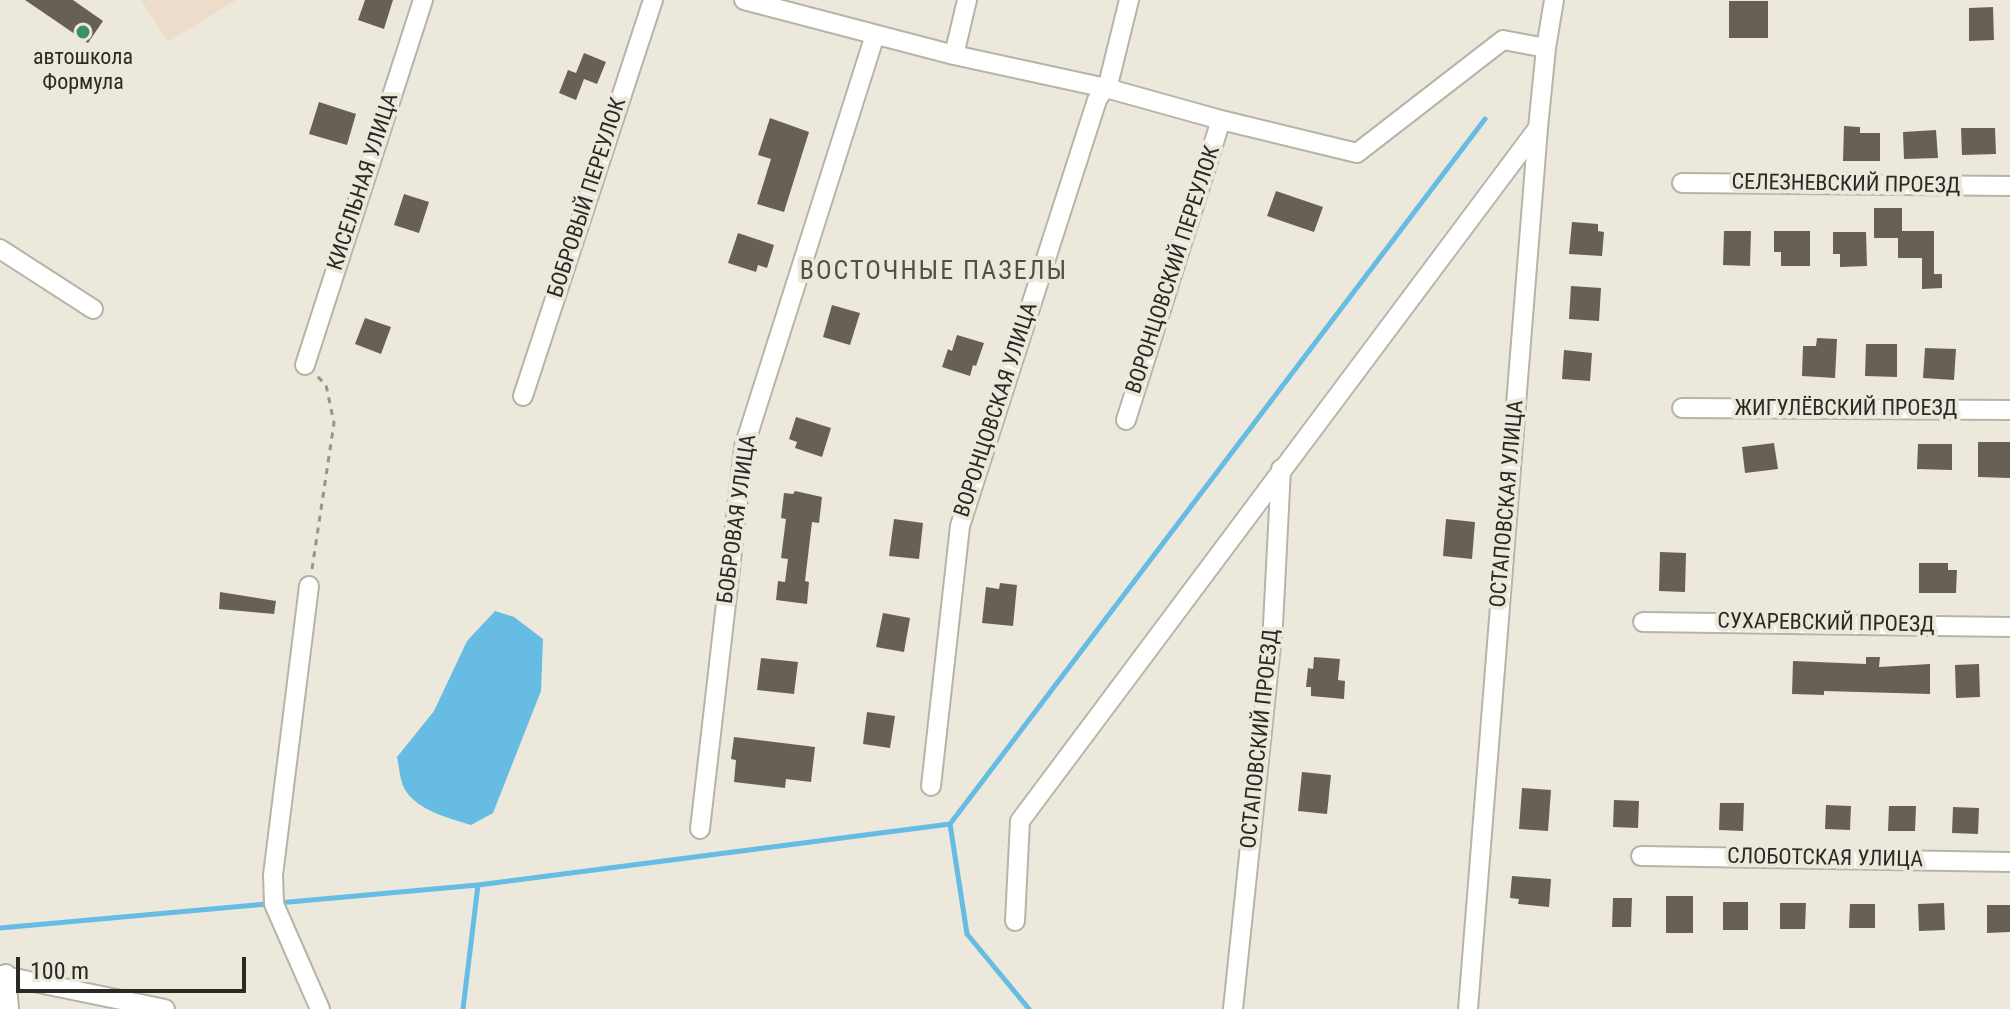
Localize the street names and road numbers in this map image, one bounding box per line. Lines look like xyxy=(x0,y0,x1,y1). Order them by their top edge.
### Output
street label: КИСЕЛЬНАЯ УЛИЦА xyxy=(323,90,405,274)
street label: БОБРОВЫЙ ПЕРЕУЛОК xyxy=(543,95,633,301)
street label: ВОРОНЦОВСКИЙ ПЕРЕУЛОК xyxy=(1121,143,1227,397)
street label: СЕЛЕЗНЕВСКИЙ ПРОЕЗД xyxy=(1731,170,1961,200)
street label: ВОРОНЦОВСКАЯ УЛИЦА xyxy=(950,299,1044,521)
street label: ЖИГУЛЁВСКИЙ ПРОЕЗД xyxy=(1735,396,1957,422)
street label: ОСТАПОВСКАЯ УЛИЦА xyxy=(1486,399,1530,609)
street label: БОБРОВАЯ УЛИЦА xyxy=(713,433,763,605)
street label: СУХАРЕВСКИЙ ПРОЕЗД xyxy=(1717,609,1935,639)
street label: ОСТАПОВСКИЙ ПРОЕЗД xyxy=(1236,628,1286,850)
street label: СЛОБОТСКАЯ УЛИЦА xyxy=(1727,844,1923,874)

